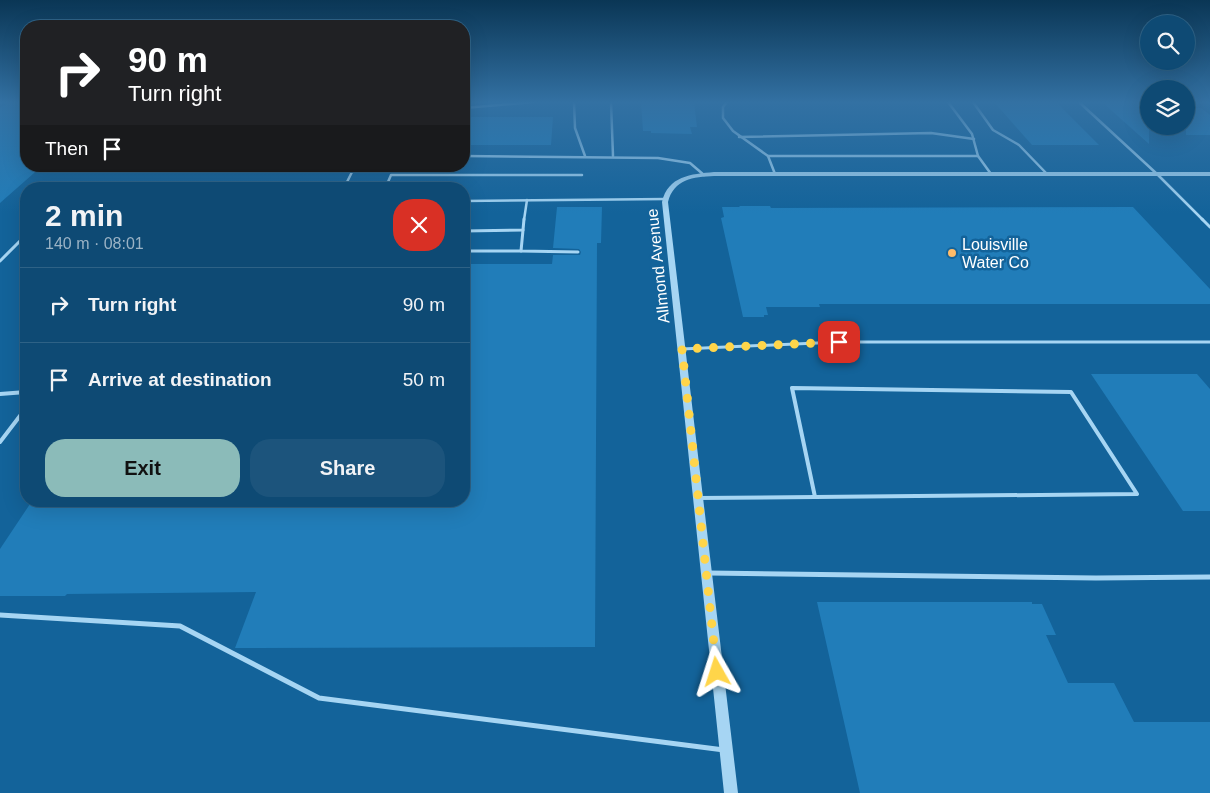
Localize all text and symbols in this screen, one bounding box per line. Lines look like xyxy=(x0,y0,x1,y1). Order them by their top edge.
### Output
map controls xyxy=(1140,15,1195,135)
button: search xyxy=(1140,15,1195,70)
icon: right xyxy=(45,40,110,105)
text: 90 m xyxy=(128,40,208,79)
button: layers xyxy=(1140,80,1195,135)
text: Turn right xyxy=(128,81,221,106)
icon: arrive xyxy=(98,135,126,163)
text: Then xyxy=(45,138,88,159)
text: 2 min xyxy=(45,199,123,232)
button: close xyxy=(393,199,445,251)
street label: Allmond Avenue xyxy=(644,208,672,324)
text: 140 m · 08:01 xyxy=(45,235,144,252)
place label: Louisville Water Co xyxy=(962,236,1029,271)
marker: Louisville Water Co xyxy=(946,247,958,259)
icon: right xyxy=(45,291,73,319)
text: Turn right xyxy=(88,294,176,315)
text: 90 m xyxy=(403,294,445,315)
pin xyxy=(818,321,860,363)
icon: arrive xyxy=(825,328,853,356)
icon: arrive xyxy=(45,366,73,394)
text: Arrive at destination xyxy=(88,369,272,390)
text: 50 m xyxy=(403,369,445,390)
button: Exit xyxy=(45,439,240,497)
button: Share xyxy=(250,439,445,497)
position arrow xyxy=(690,645,742,697)

